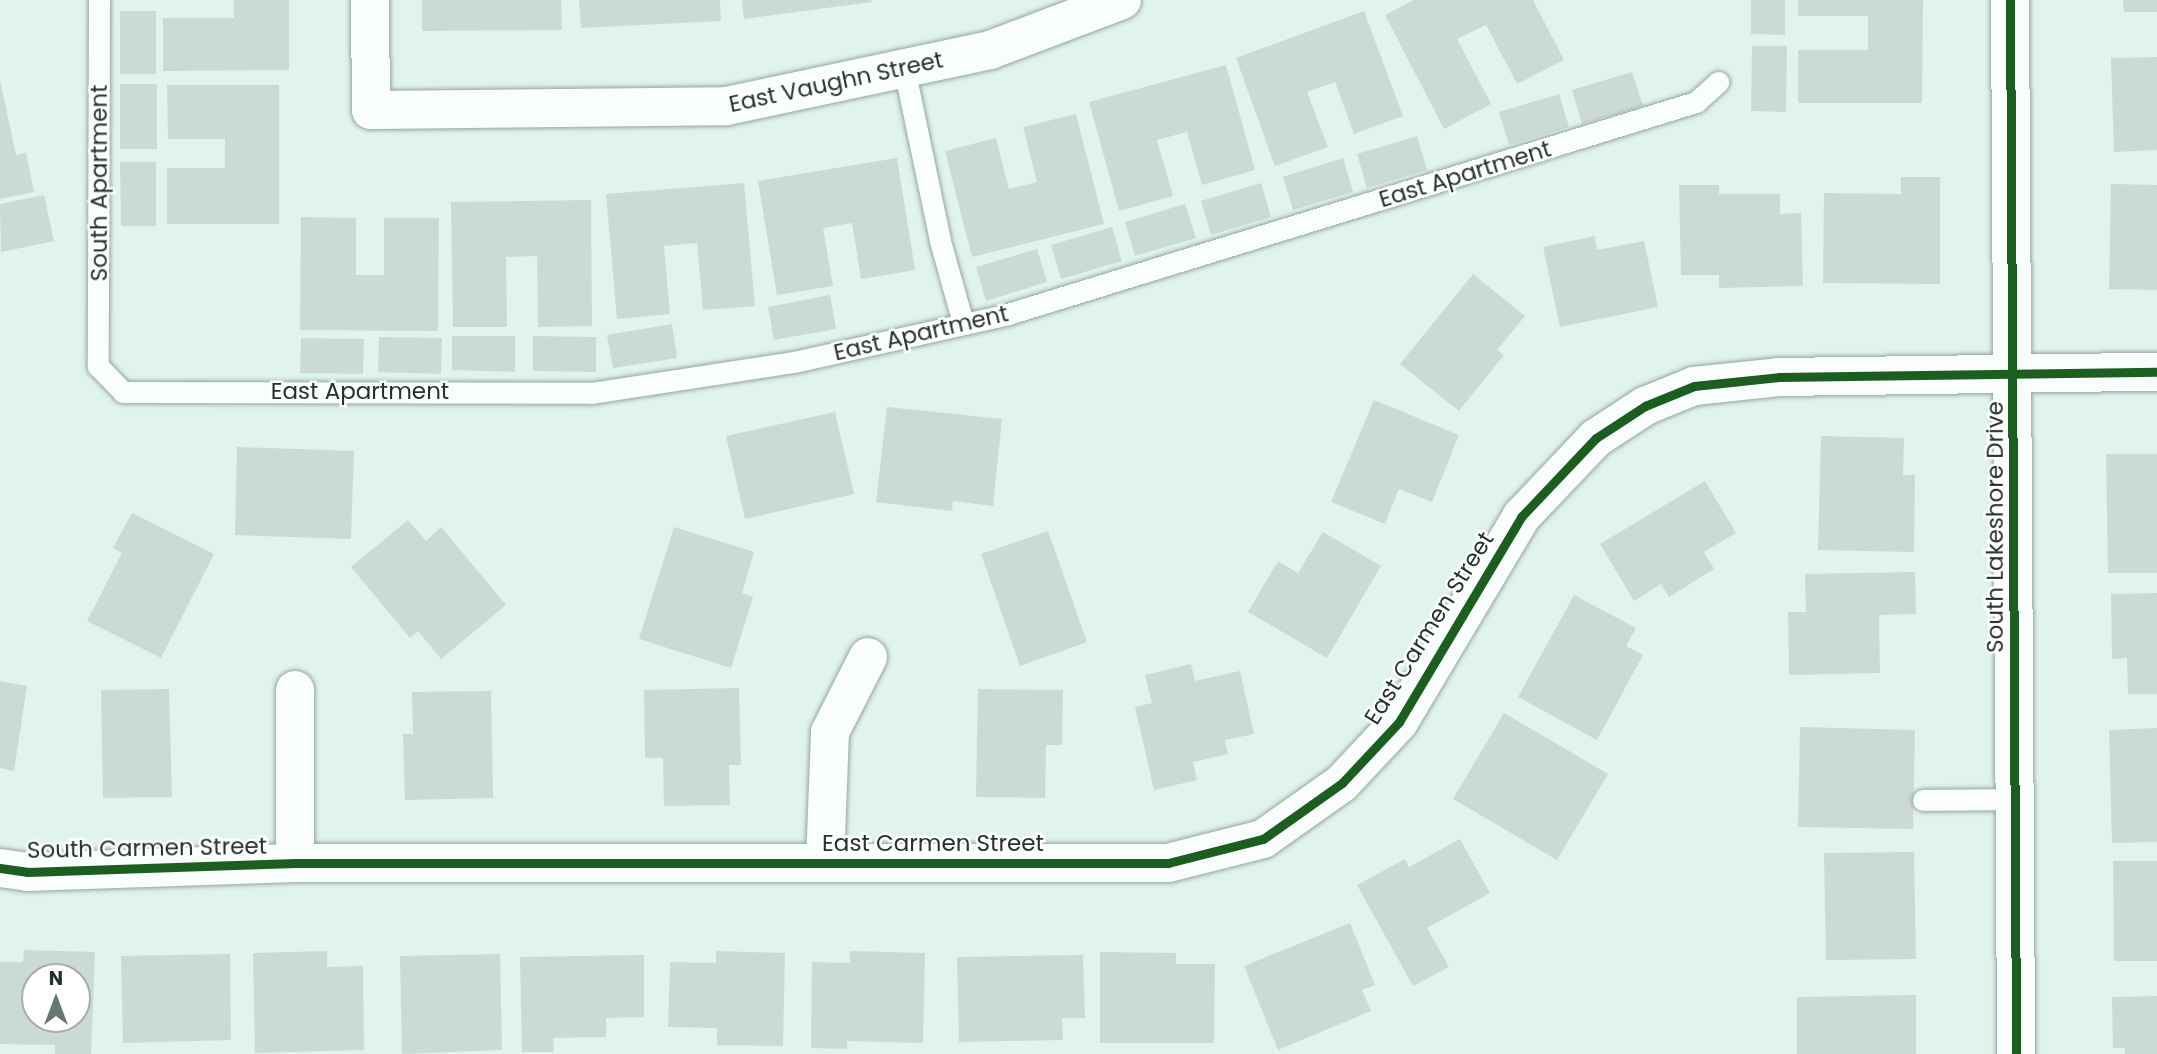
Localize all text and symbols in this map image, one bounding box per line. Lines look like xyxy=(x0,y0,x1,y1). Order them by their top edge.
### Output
street label: East Vaughn Street xyxy=(726,46,946,118)
street label: South Apartment xyxy=(85,85,113,281)
street label: East Apartment xyxy=(1376,135,1554,213)
street label: East Apartment xyxy=(831,299,1011,367)
street label: East Apartment xyxy=(271,377,449,405)
street label: South Lakeshore Drive xyxy=(1981,401,2009,653)
street label: East Carmen Street xyxy=(1359,527,1499,729)
street label: East Carmen Street xyxy=(822,829,1044,857)
street label: South Carmen Street xyxy=(27,832,267,864)
north arrow xyxy=(21,963,91,1033)
text: N xyxy=(49,965,63,992)

